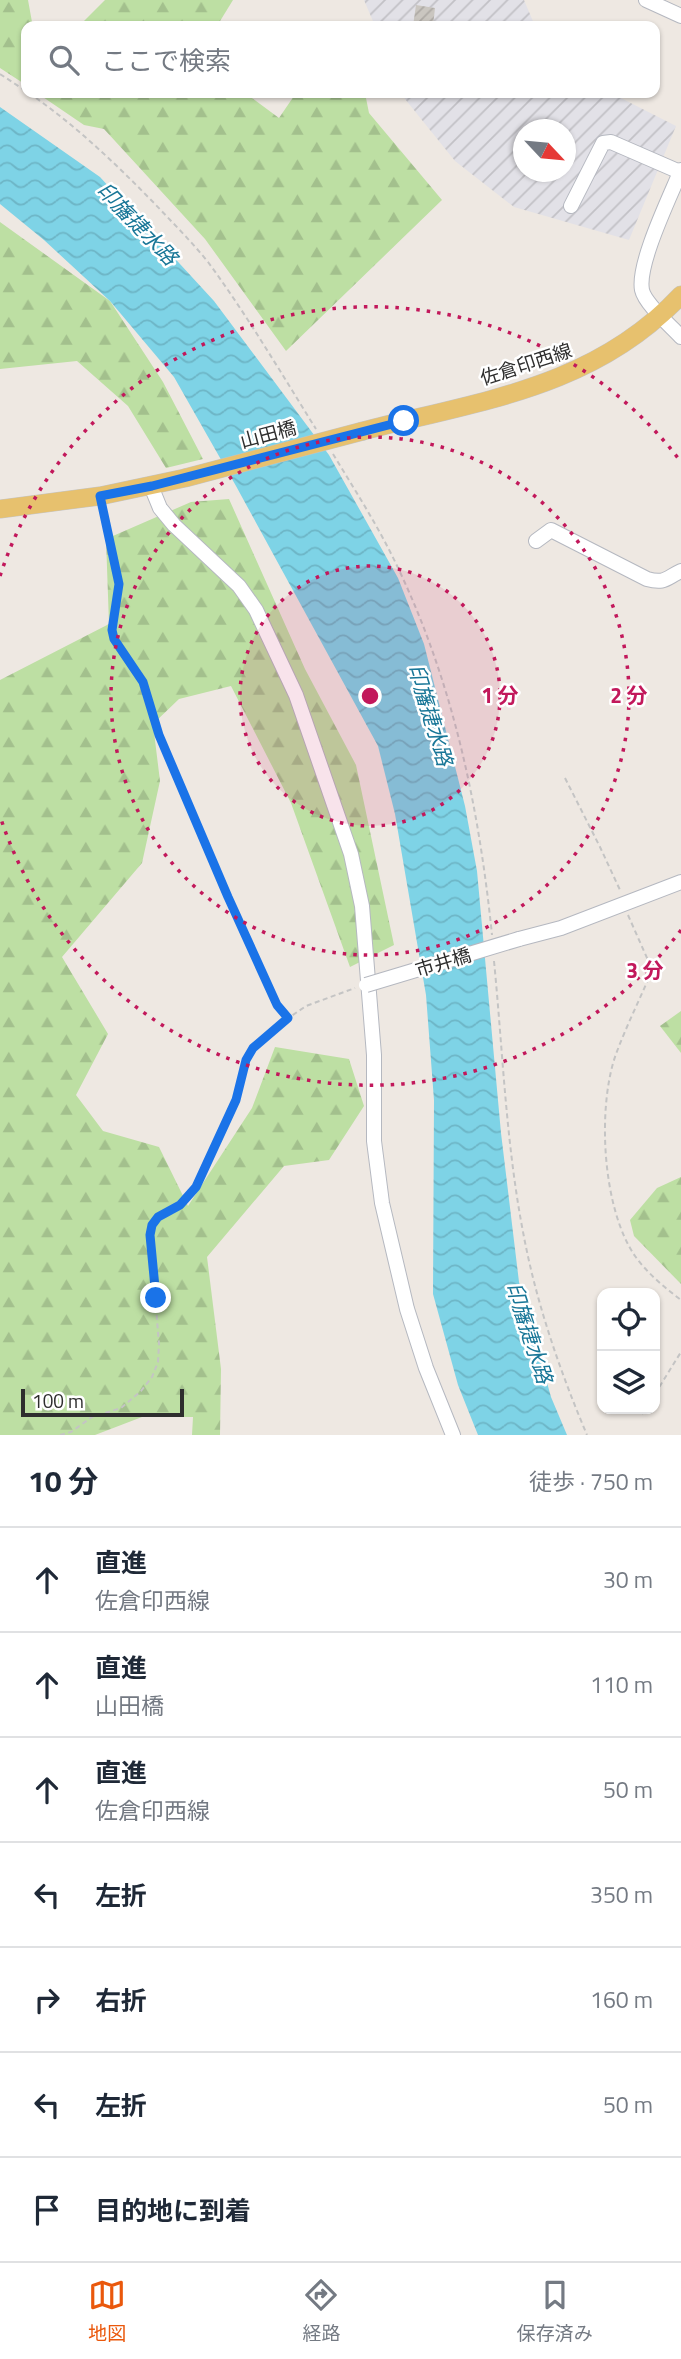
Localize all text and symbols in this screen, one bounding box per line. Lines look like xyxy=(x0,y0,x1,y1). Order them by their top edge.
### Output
search box xyxy=(21,21,660,98)
icon: search xyxy=(45,41,83,79)
text: ここで検索 xyxy=(101,41,231,80)
north arrow xyxy=(513,119,576,182)
water label: 印旛捷水路 xyxy=(90,174,187,274)
street label: 佐倉印西線 xyxy=(476,335,576,392)
route start xyxy=(388,405,419,436)
street label: 山田橋 xyxy=(237,412,299,455)
water label: 印旛捷水路 xyxy=(400,660,462,772)
text: 1 分 xyxy=(481,679,519,711)
text: 2 分 xyxy=(610,679,648,711)
centre of rings xyxy=(358,684,382,708)
street label: 市井橋 xyxy=(411,939,474,984)
text: 3 分 xyxy=(626,954,664,986)
water label: 印旛捷水路 xyxy=(499,1278,562,1389)
route end xyxy=(140,1282,171,1313)
map controls xyxy=(597,1288,660,1414)
button: locate xyxy=(597,1288,660,1351)
button: layers xyxy=(597,1351,660,1414)
scale bar xyxy=(21,1386,184,1418)
text: 100 m xyxy=(32,1386,84,1415)
text: 10 分 xyxy=(28,1458,98,1504)
text: 徒歩 · 750 m xyxy=(529,1464,653,1499)
text: 直進 xyxy=(95,1543,147,1582)
icon: ahead xyxy=(28,1561,66,1599)
text: 30 m xyxy=(603,1562,653,1597)
text: 佐倉印西線 xyxy=(95,1583,210,1618)
text: 直進 xyxy=(95,1648,147,1687)
icon: ahead xyxy=(28,1666,66,1704)
text: 110 m xyxy=(590,1667,653,1702)
text: 山田橋 xyxy=(95,1688,164,1723)
text: 直進 xyxy=(95,1753,147,1792)
icon: ahead xyxy=(28,1771,66,1809)
text: 50 m xyxy=(603,1772,653,1807)
text: 佐倉印西線 xyxy=(95,1793,210,1828)
icon: left xyxy=(28,1876,66,1914)
text: 左折 xyxy=(95,1876,147,1915)
text: 350 m xyxy=(590,1877,653,1912)
icon: right xyxy=(28,1981,66,2019)
text: 右折 xyxy=(95,1981,147,2020)
text: 160 m xyxy=(590,1982,653,2017)
icon: left xyxy=(28,2086,66,2124)
text: 左折 xyxy=(95,2086,147,2125)
text: 50 m xyxy=(603,2087,653,2122)
icon: arrive xyxy=(28,2191,66,2229)
text: 目的地に到着 xyxy=(95,2191,251,2230)
tab: 地図 xyxy=(88,2276,126,2347)
tab: 経路 xyxy=(302,2276,341,2347)
tab: 保存済み xyxy=(517,2276,593,2347)

